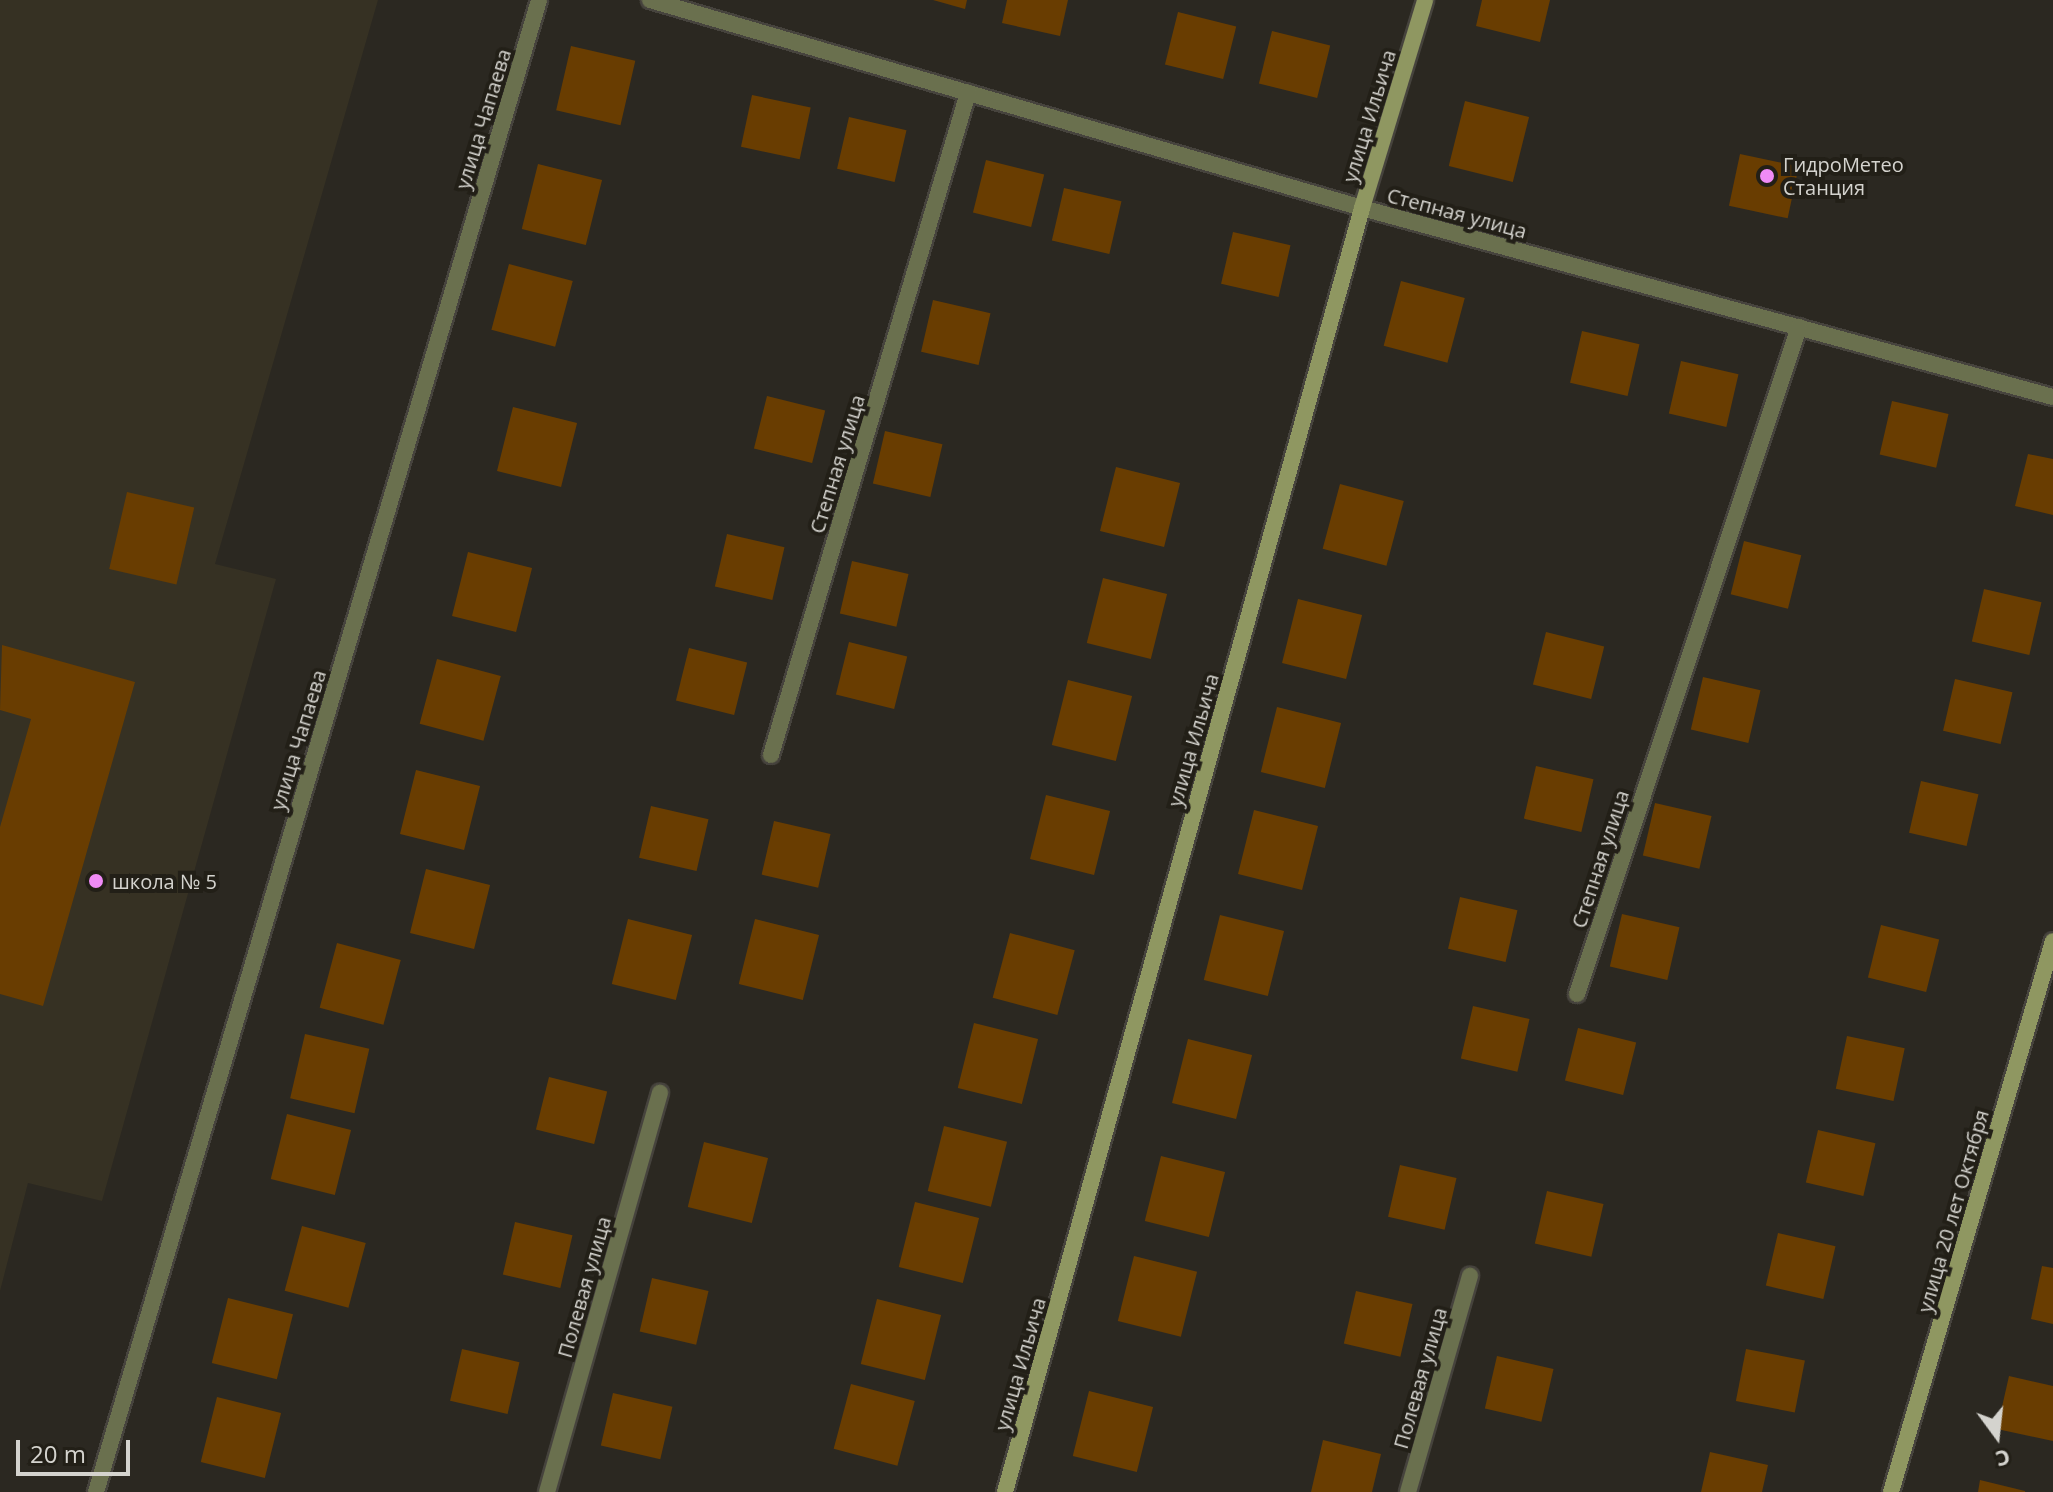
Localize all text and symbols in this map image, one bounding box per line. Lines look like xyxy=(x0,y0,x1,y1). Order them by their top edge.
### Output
street label: улица Чапаева xyxy=(450,46,516,192)
street label: улица Ильича xyxy=(1337,47,1401,185)
place label: ГидроМетео Станция xyxy=(1783,152,1904,199)
marker: ГидроМетео Станция xyxy=(1758,167,1776,185)
street label: Степная улица xyxy=(1385,183,1529,243)
street label: Степная улица xyxy=(805,392,869,536)
street label: улица Чапаева xyxy=(265,667,331,813)
street label: улица Ильича xyxy=(1163,671,1223,809)
street label: Степная улица xyxy=(1566,787,1634,931)
place label: школа № 5 xyxy=(112,869,217,893)
marker: школа № 5 xyxy=(87,872,105,890)
street label: улица 20 лет Октября xyxy=(1913,1107,1993,1315)
street label: Полевая улица xyxy=(552,1214,616,1360)
street label: улица Ильича xyxy=(990,1295,1050,1433)
street label: Полевая улица xyxy=(1388,1305,1452,1451)
north arrow xyxy=(1957,1396,2037,1476)
scale bar xyxy=(20,1424,134,1474)
text: 20 m xyxy=(30,1437,86,1470)
text: С xyxy=(1993,1443,2014,1475)

